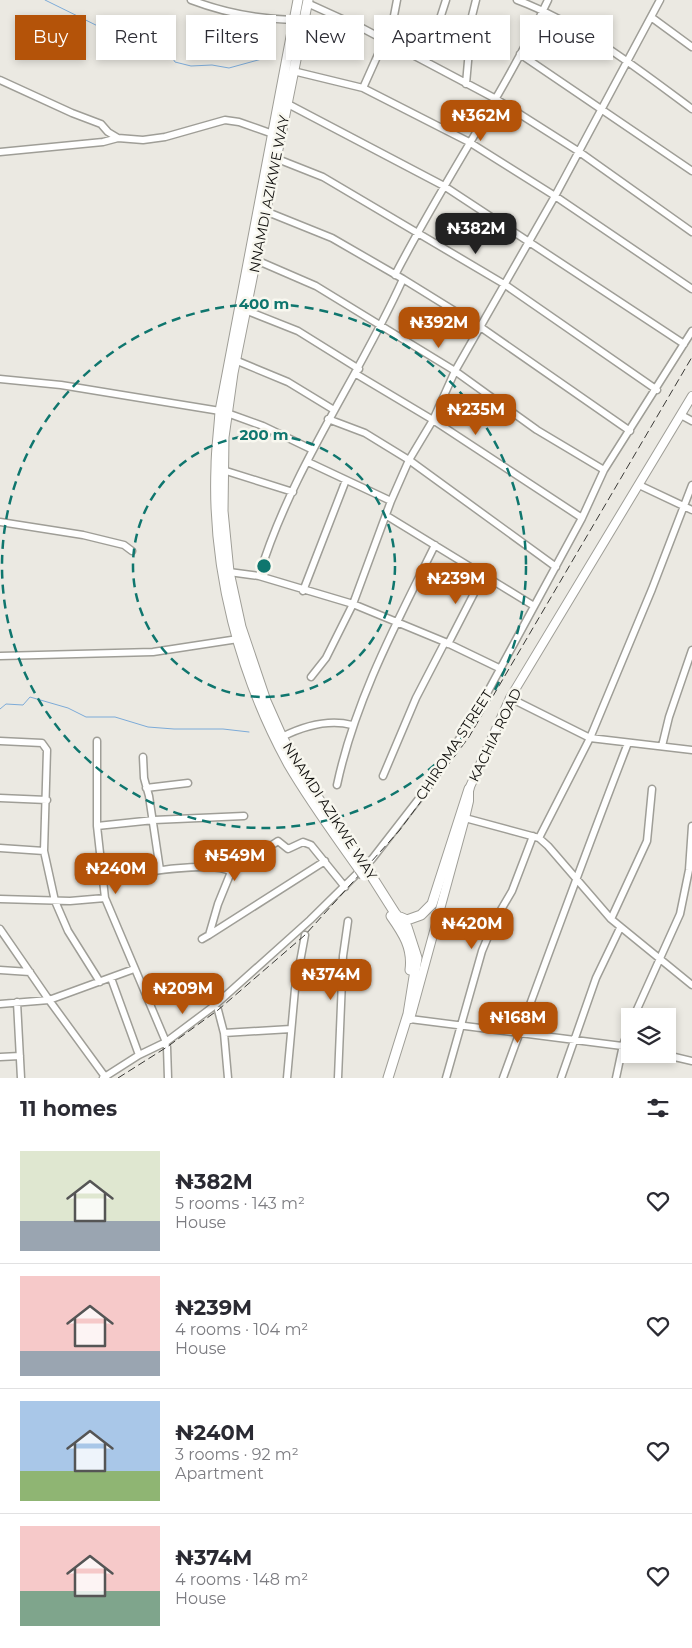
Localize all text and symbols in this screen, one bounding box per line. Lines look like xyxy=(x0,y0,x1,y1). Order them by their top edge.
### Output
chip: Buy xyxy=(15,15,86,60)
chip: Rent xyxy=(96,15,176,60)
chip: Filters xyxy=(186,15,276,60)
chip: New xyxy=(286,15,364,60)
chip: Apartment xyxy=(374,15,510,60)
chip: House xyxy=(520,15,613,60)
pin: ₦362M xyxy=(446,100,516,142)
text: ₦362M xyxy=(452,106,510,125)
street label: NNAMDI AZIKWE WAY xyxy=(245,114,293,274)
pin: ₦382M xyxy=(441,212,511,255)
text: ₦382M xyxy=(446,219,506,238)
text: 400 m xyxy=(239,294,289,313)
pin: ₦392M xyxy=(404,306,474,349)
text: ₦392M xyxy=(410,313,468,332)
pin: ₦235M xyxy=(441,394,511,436)
text: ₦235M xyxy=(447,400,505,419)
text: 200 m xyxy=(239,425,289,444)
centre of rings xyxy=(255,557,273,575)
pin: ₦239M xyxy=(421,562,491,605)
text: ₦239M xyxy=(427,569,485,588)
street label: KACHIA ROAD xyxy=(465,685,525,785)
street label: CHIROMA STREET xyxy=(412,686,496,804)
street label: NNAMDI AZIKWE WAY xyxy=(279,739,381,883)
pin: ₦549M xyxy=(200,840,270,882)
text: ₦549M xyxy=(205,846,265,865)
pin: ₦240M xyxy=(81,852,151,895)
text: ₦240M xyxy=(86,859,146,878)
pin: ₦420M xyxy=(437,908,507,950)
text: ₦420M xyxy=(441,914,503,933)
pin: ₦374M xyxy=(296,958,366,1001)
text: ₦374M xyxy=(302,965,360,984)
pin: ₦209M xyxy=(148,972,218,1015)
text: ₦209M xyxy=(153,979,213,998)
pin: ₦168M xyxy=(483,1002,553,1044)
text: ₦168M xyxy=(490,1008,546,1027)
map controls xyxy=(621,1008,676,1063)
button: layers xyxy=(621,1008,676,1063)
icon: filters xyxy=(644,1094,672,1122)
text: 11 homes xyxy=(20,1096,117,1121)
text: ₦382M xyxy=(175,1169,253,1194)
icon: home xyxy=(60,1171,120,1231)
icon: heart xyxy=(644,1187,672,1215)
text: 5 rooms · 143 m² xyxy=(175,1194,305,1213)
text: House xyxy=(175,1213,226,1232)
text: ₦239M xyxy=(175,1295,252,1320)
icon: home xyxy=(60,1296,120,1356)
icon: heart xyxy=(644,1312,672,1340)
text: 4 rooms · 104 m² xyxy=(175,1320,308,1339)
text: House xyxy=(175,1339,226,1358)
text: ₦240M xyxy=(175,1420,255,1445)
icon: home xyxy=(60,1421,120,1481)
icon: heart xyxy=(644,1437,672,1465)
text: 3 rooms · 92 m² xyxy=(175,1445,299,1464)
text: Apartment xyxy=(175,1464,264,1483)
text: ₦374M xyxy=(175,1545,252,1570)
icon: home xyxy=(60,1546,120,1606)
icon: heart xyxy=(644,1562,672,1590)
text: 4 rooms · 148 m² xyxy=(175,1570,308,1589)
text: House xyxy=(175,1589,226,1608)

